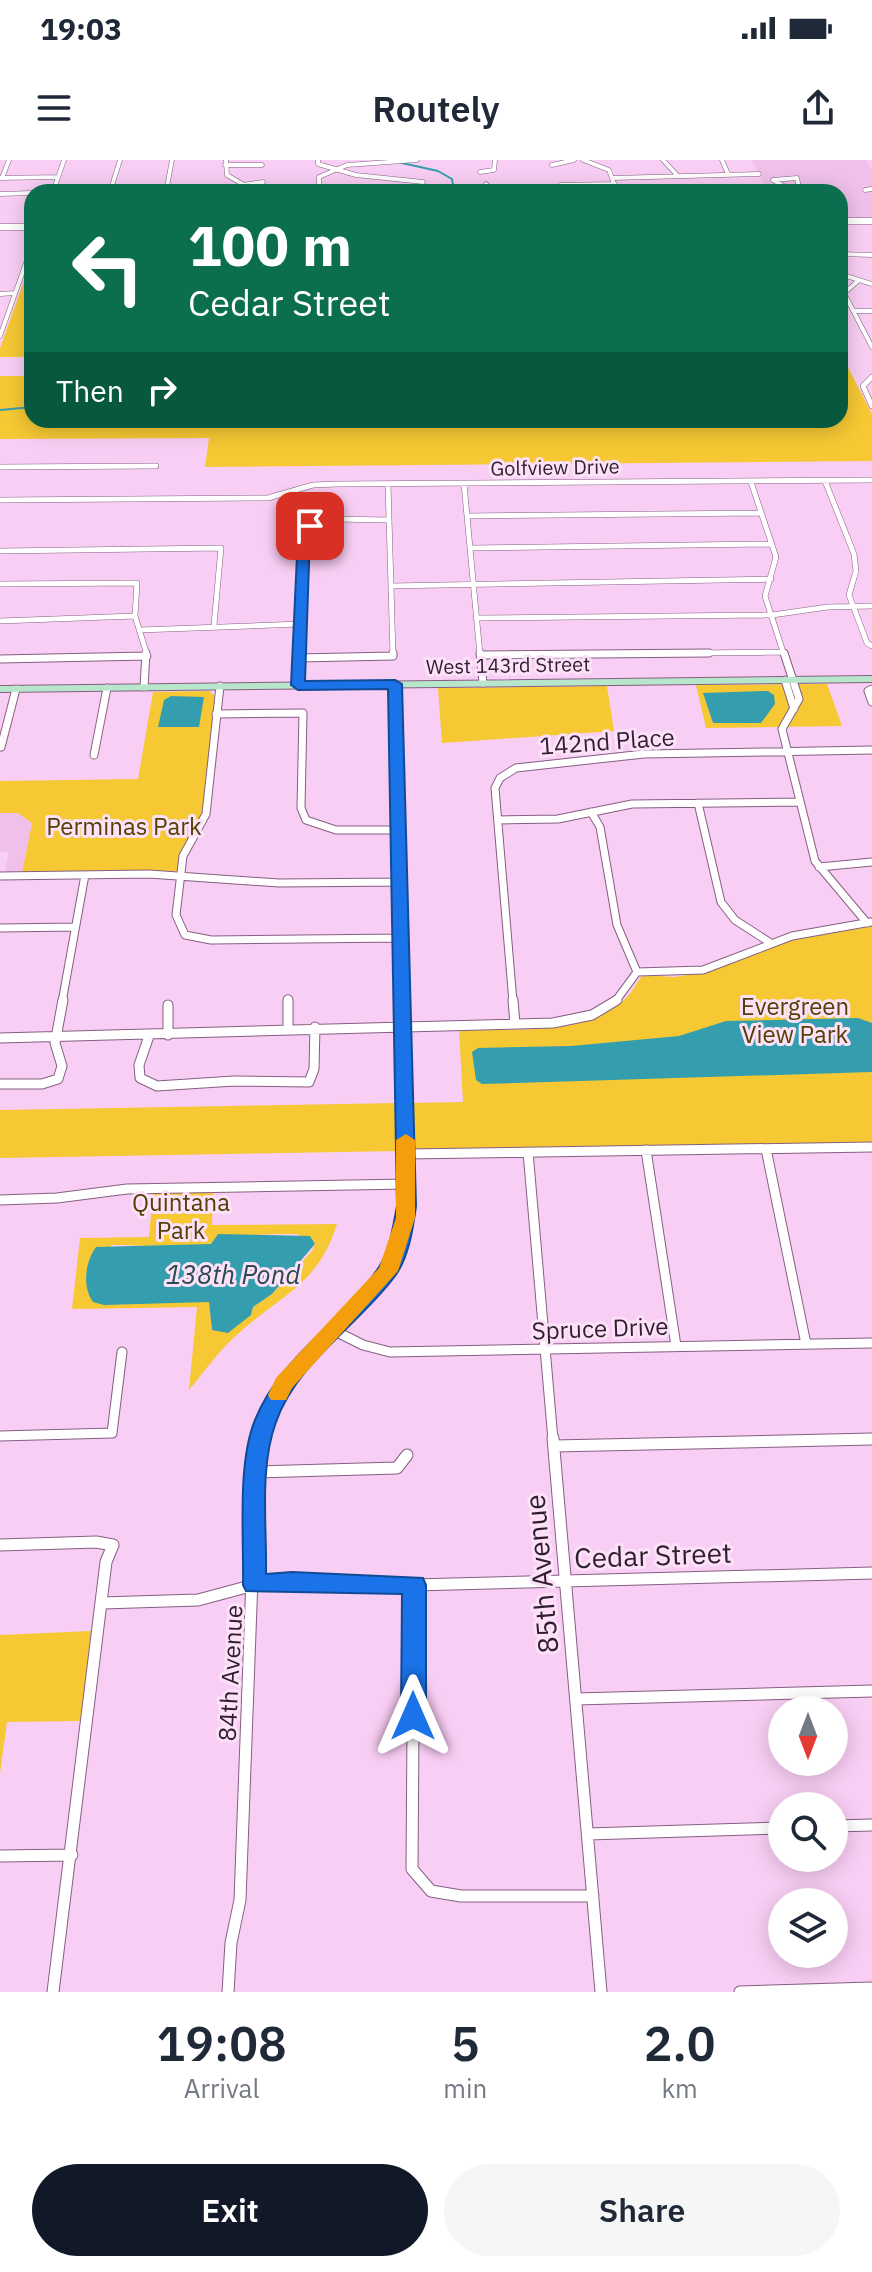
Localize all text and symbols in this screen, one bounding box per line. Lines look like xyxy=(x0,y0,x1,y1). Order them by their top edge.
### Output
text: 19:03 xyxy=(40,9,122,48)
text: Routely xyxy=(372,85,500,132)
icon: menu xyxy=(32,86,76,130)
icon: share xyxy=(796,86,840,130)
text: 100 m xyxy=(188,209,352,281)
icon: left xyxy=(56,216,160,320)
text: Cedar Street xyxy=(188,279,391,326)
icon: right xyxy=(140,368,184,412)
text: Then xyxy=(56,371,124,410)
street label: Golfview Drive xyxy=(490,452,620,482)
pin xyxy=(276,492,344,560)
icon: arrive xyxy=(288,504,332,548)
street label: West 143rd Street xyxy=(426,650,590,680)
street label: 142nd Place xyxy=(538,720,676,762)
park label: Perminas Park xyxy=(46,810,202,842)
park label: Evergreen View Park xyxy=(741,990,849,1050)
park label: Quintana Park xyxy=(132,1186,230,1246)
water label: 138th Pond xyxy=(166,1257,301,1291)
street label: Spruce Drive xyxy=(531,1310,669,1346)
street label: 85th Avenue xyxy=(516,1493,566,1655)
street label: Cedar Street xyxy=(574,1534,732,1576)
street label: 84th Avenue xyxy=(210,1604,250,1742)
position arrow xyxy=(371,1674,455,1758)
north arrow xyxy=(768,1696,848,1776)
map controls xyxy=(768,1696,848,1968)
button: search xyxy=(768,1792,848,1872)
button: layers xyxy=(768,1888,848,1968)
text: 19:08 xyxy=(156,2012,287,2074)
text: 5 xyxy=(451,2012,480,2074)
text: 2.0 xyxy=(644,2012,716,2074)
text: Arrival xyxy=(184,2071,260,2105)
text: min xyxy=(443,2071,487,2105)
text: km xyxy=(661,2071,698,2105)
button: Exit xyxy=(32,2164,428,2256)
button: Share xyxy=(444,2164,840,2256)

